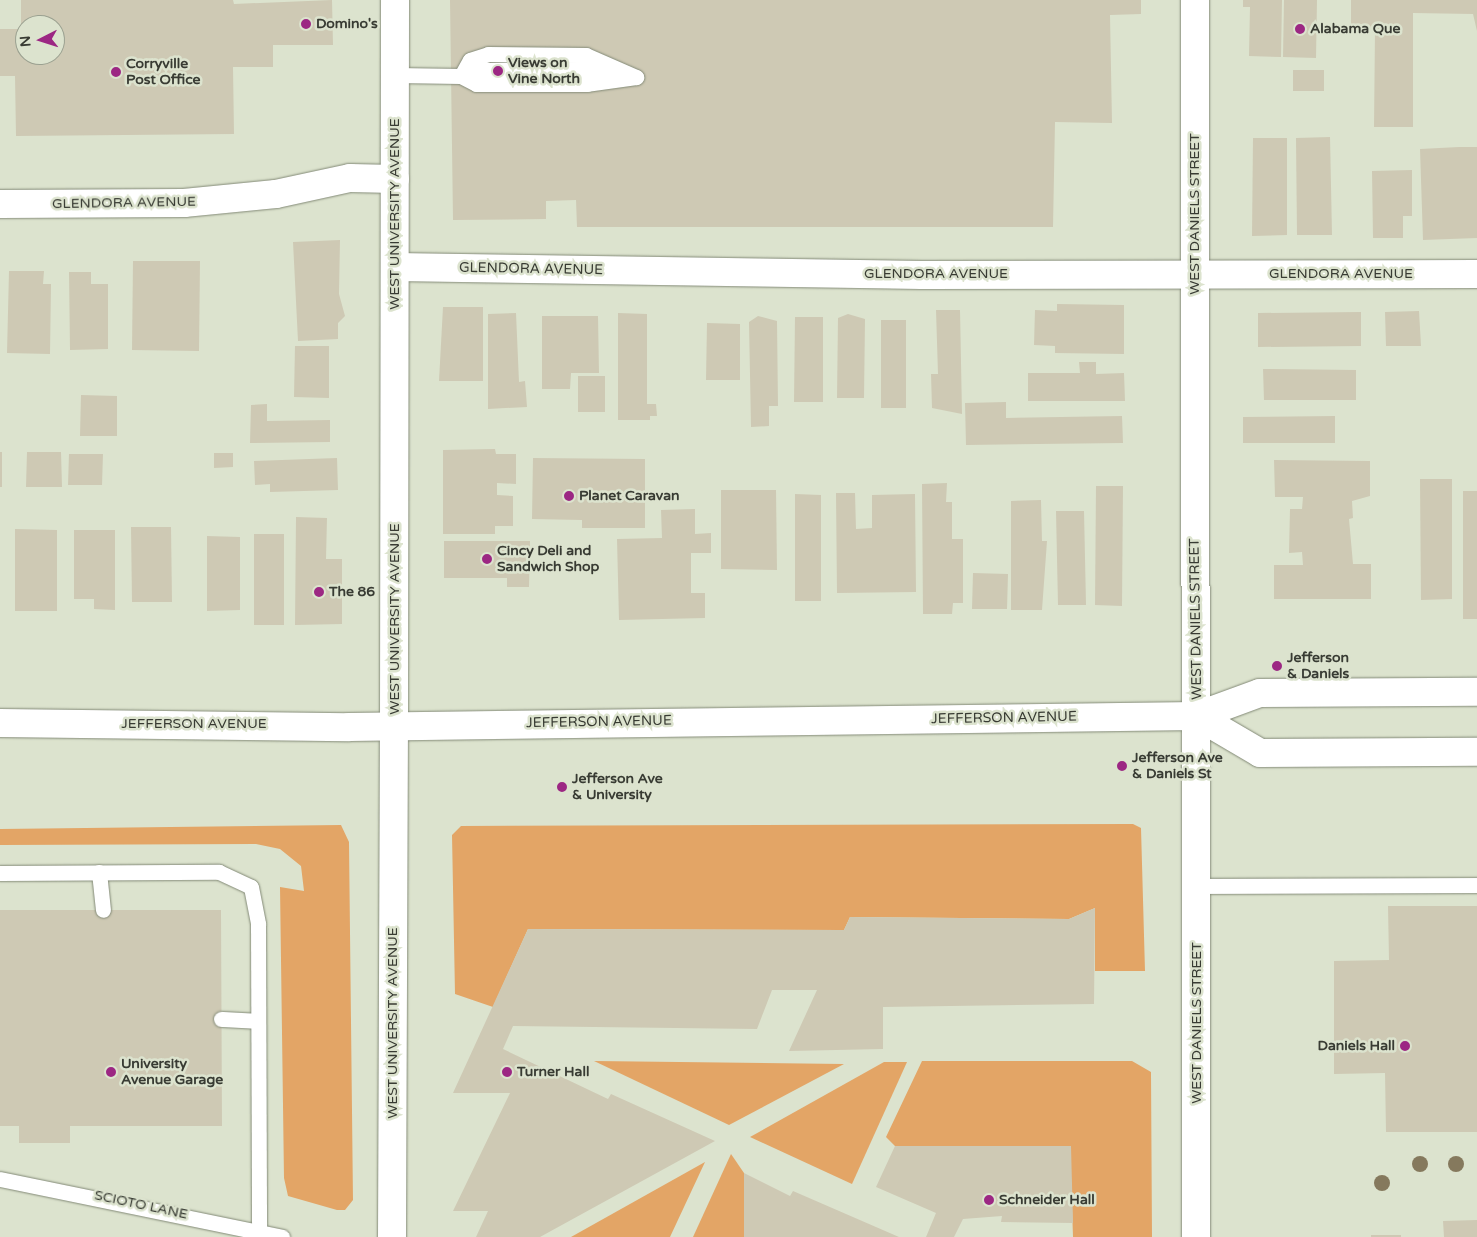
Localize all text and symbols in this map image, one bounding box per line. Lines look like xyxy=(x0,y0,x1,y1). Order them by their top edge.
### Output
north arrow xyxy=(15,15,65,65)
place label: Domino's xyxy=(316,16,378,32)
marker: Domino's xyxy=(300,18,312,30)
place label: Alabama Que xyxy=(1310,21,1400,37)
marker: Alabama Que xyxy=(1294,23,1306,35)
text: N xyxy=(17,35,35,48)
place label: Views on Vine North xyxy=(508,55,580,88)
place label: Corryville Post Office xyxy=(126,56,201,88)
marker: Views on Vine North xyxy=(492,65,504,77)
marker: Corryville Post Office xyxy=(110,66,122,78)
street label: WEST UNIVERSITY AVENUE xyxy=(387,118,403,310)
street label: WEST DANIELS STREET xyxy=(1187,133,1203,295)
street label: GLENDORA AVENUE xyxy=(52,193,196,213)
street label: GLENDORA AVENUE xyxy=(459,259,603,279)
street label: GLENDORA AVENUE xyxy=(864,266,1008,282)
street label: GLENDORA AVENUE xyxy=(1269,266,1413,282)
place label: Planet Caravan xyxy=(579,488,680,504)
marker: Planet Caravan xyxy=(563,490,575,502)
street label: WEST UNIVERSITY AVENUE xyxy=(387,523,403,715)
street label: WEST DANIELS STREET xyxy=(1186,538,1206,700)
place label: Cincy Deli and Sandwich Shop xyxy=(497,543,599,576)
marker: Cincy Deli and Sandwich Shop xyxy=(481,553,493,565)
place label: The 86 xyxy=(329,584,375,600)
marker: The 86 xyxy=(313,586,325,598)
place label: Jefferson & Daniels xyxy=(1287,650,1349,682)
marker: Jefferson & Daniels xyxy=(1271,660,1283,672)
street label: JEFFERSON AVENUE xyxy=(931,708,1077,728)
street label: JEFFERSON AVENUE xyxy=(526,712,672,732)
street label: JEFFERSON AVENUE xyxy=(121,716,267,732)
place label: Jefferson Ave & Daniels St xyxy=(1132,750,1223,782)
marker: Jefferson Ave & Daniels St xyxy=(1116,760,1128,772)
place label: Jefferson Ave & University xyxy=(572,771,663,804)
marker: Jefferson Ave & University xyxy=(556,781,568,793)
street label: WEST UNIVERSITY AVENUE xyxy=(385,927,401,1119)
street label: WEST DANIELS STREET xyxy=(1189,942,1205,1104)
place label: Daniels Hall xyxy=(1318,1038,1395,1054)
marker: Daniels Hall xyxy=(1399,1040,1411,1052)
place label: University Avenue Garage xyxy=(121,1056,223,1088)
place label: Turner Hall xyxy=(517,1064,589,1080)
marker: University Avenue Garage xyxy=(105,1066,117,1078)
marker: Turner Hall xyxy=(501,1066,513,1078)
street label: SCIOTO LANE xyxy=(93,1187,189,1223)
place label: Schneider Hall xyxy=(999,1192,1095,1208)
marker: Schneider Hall xyxy=(983,1194,995,1206)

